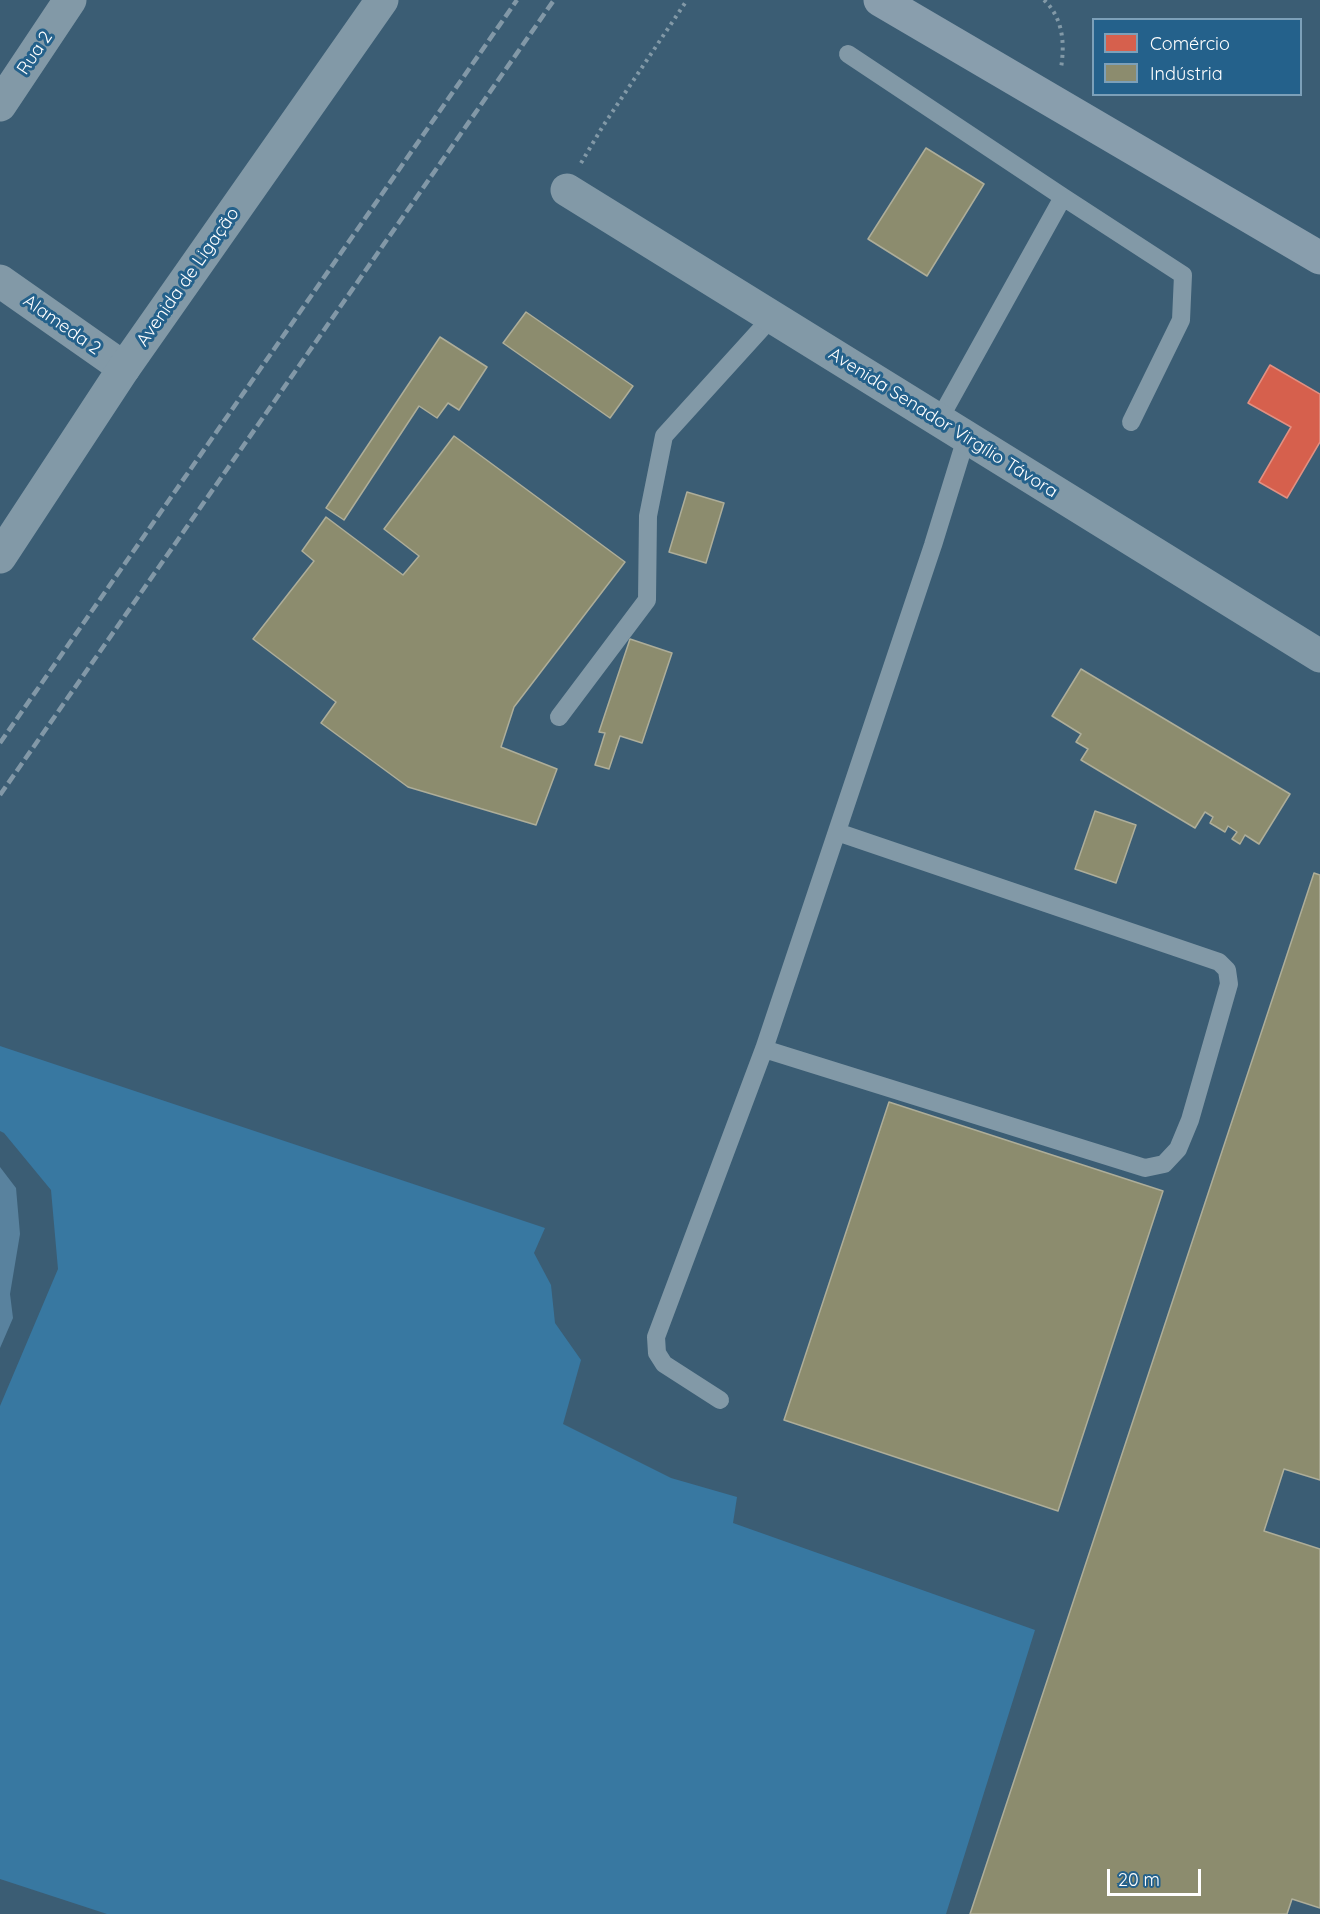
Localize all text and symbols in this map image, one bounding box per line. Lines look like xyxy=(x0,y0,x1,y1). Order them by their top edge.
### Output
legend xyxy=(1092,18,1302,96)
street label: Rua 2 xyxy=(13,27,57,79)
text: Comércio xyxy=(1150,32,1230,55)
text: Indústria xyxy=(1150,62,1223,85)
street label: Avenida de Ligação xyxy=(132,204,244,350)
street label: Alameda 2 xyxy=(19,290,105,360)
street label: Avenida Senador Virgílio Távora xyxy=(824,343,1062,503)
scale bar xyxy=(1110,1857,1204,1895)
text: 20 m xyxy=(1118,1868,1160,1891)

